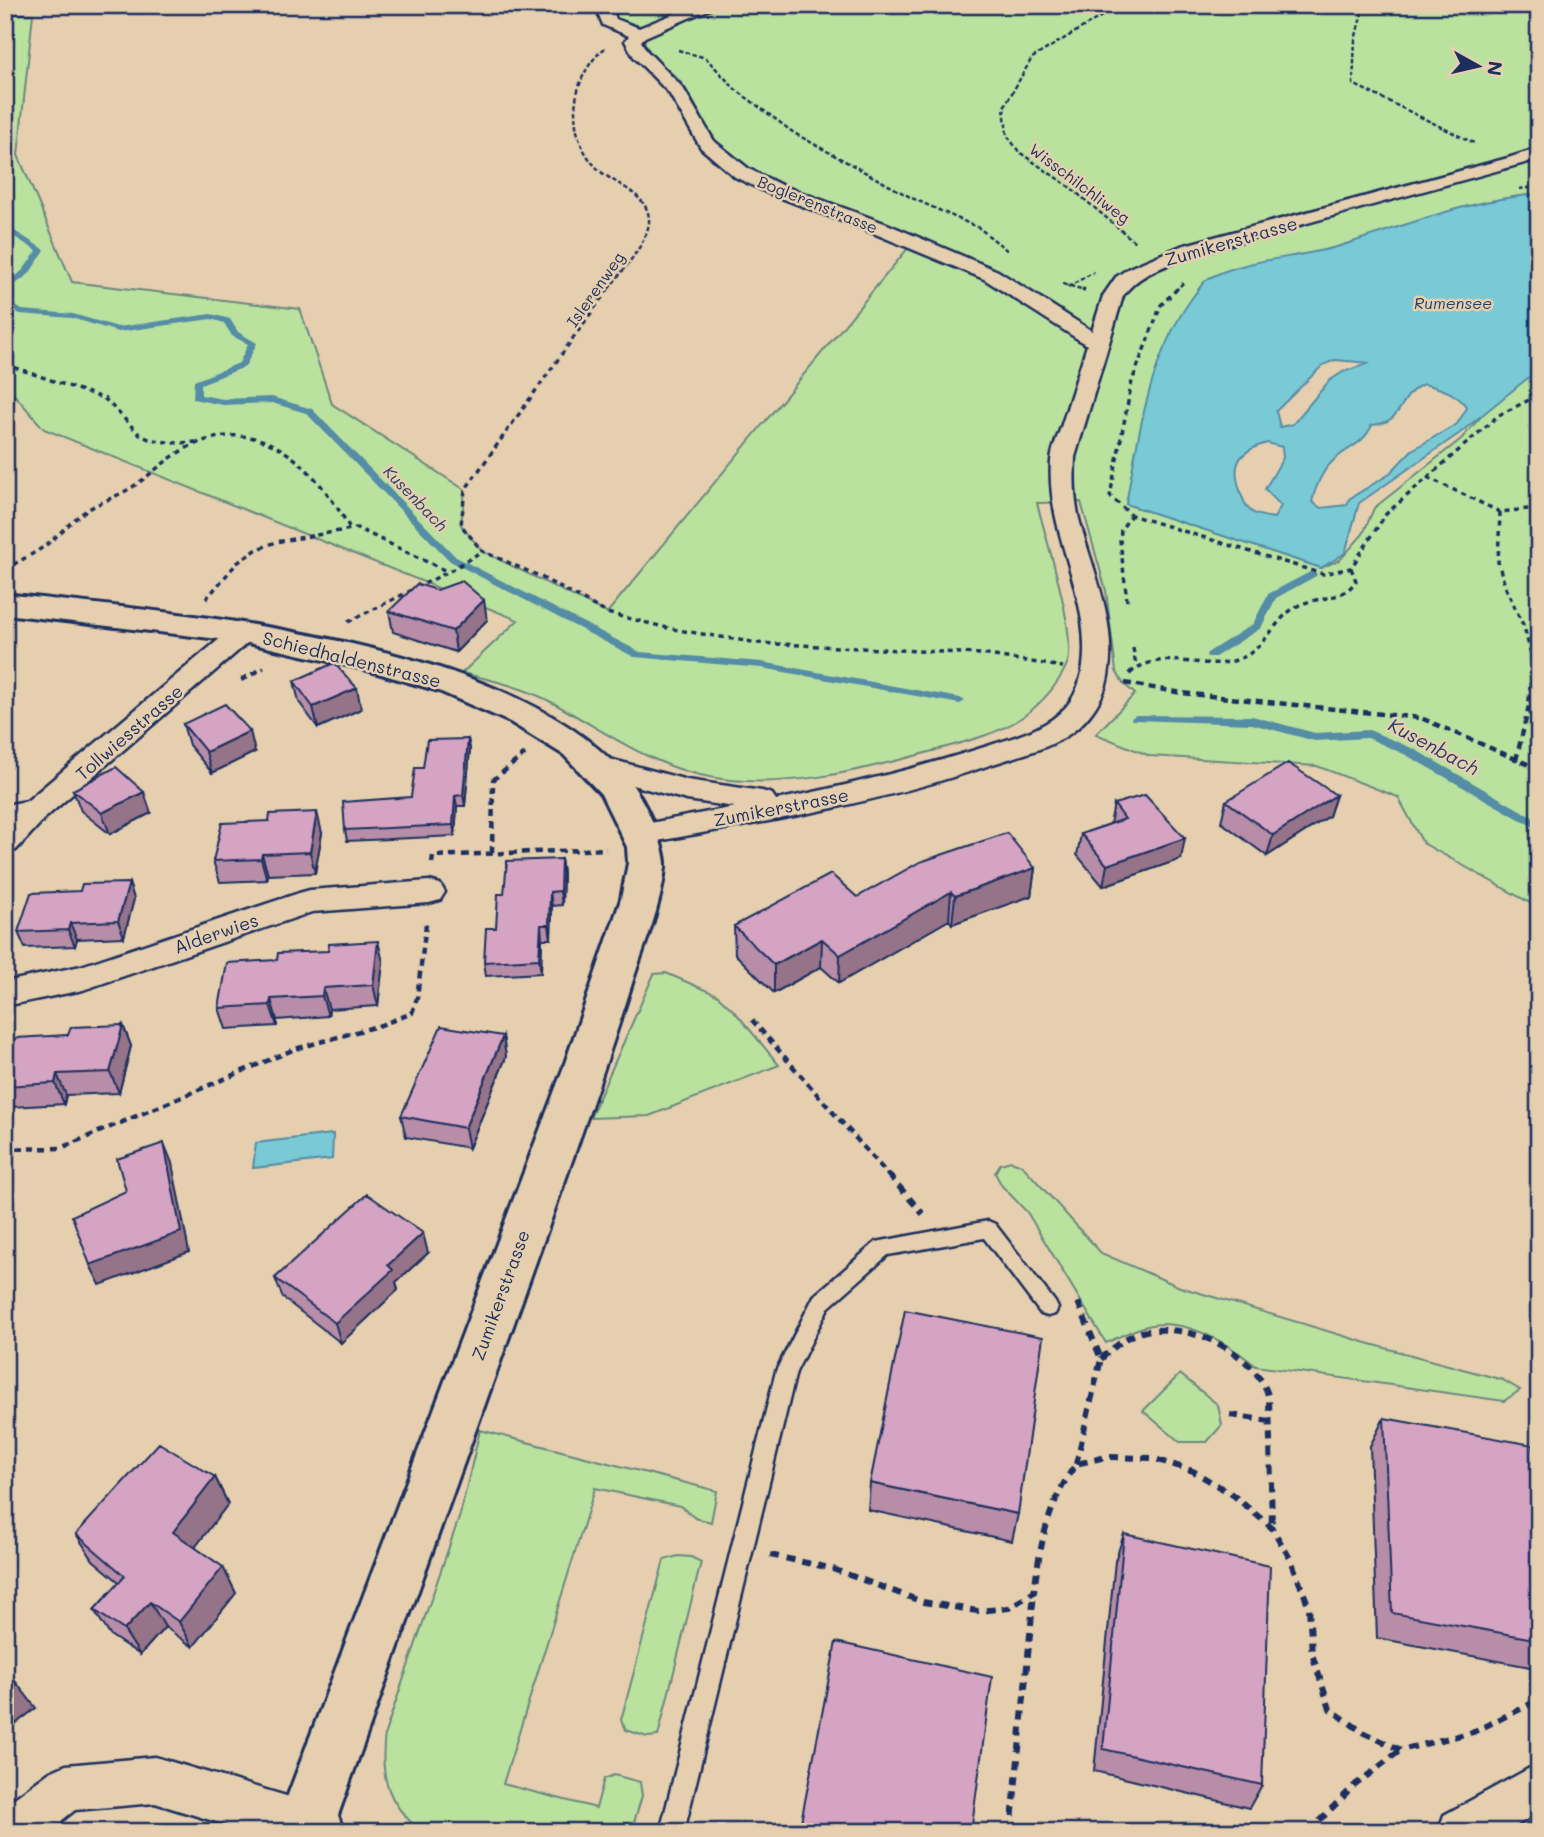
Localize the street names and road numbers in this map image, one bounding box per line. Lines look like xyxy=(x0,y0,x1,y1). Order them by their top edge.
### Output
street label: Wisschilchliweg xyxy=(1025,138,1135,228)
street label: Boglerenstrasse xyxy=(755,170,881,238)
street label: Zumikerstrasse xyxy=(1162,211,1300,271)
street label: Islerenweg xyxy=(561,247,629,331)
street label: Schiedhaldenstrasse xyxy=(260,625,444,693)
street label: Tollwiesstrasse xyxy=(70,679,188,785)
street label: Zumikerstrasse xyxy=(711,782,851,832)
street label: Alderwies xyxy=(171,907,261,959)
street label: Zumikerstrasse xyxy=(465,1226,535,1364)

